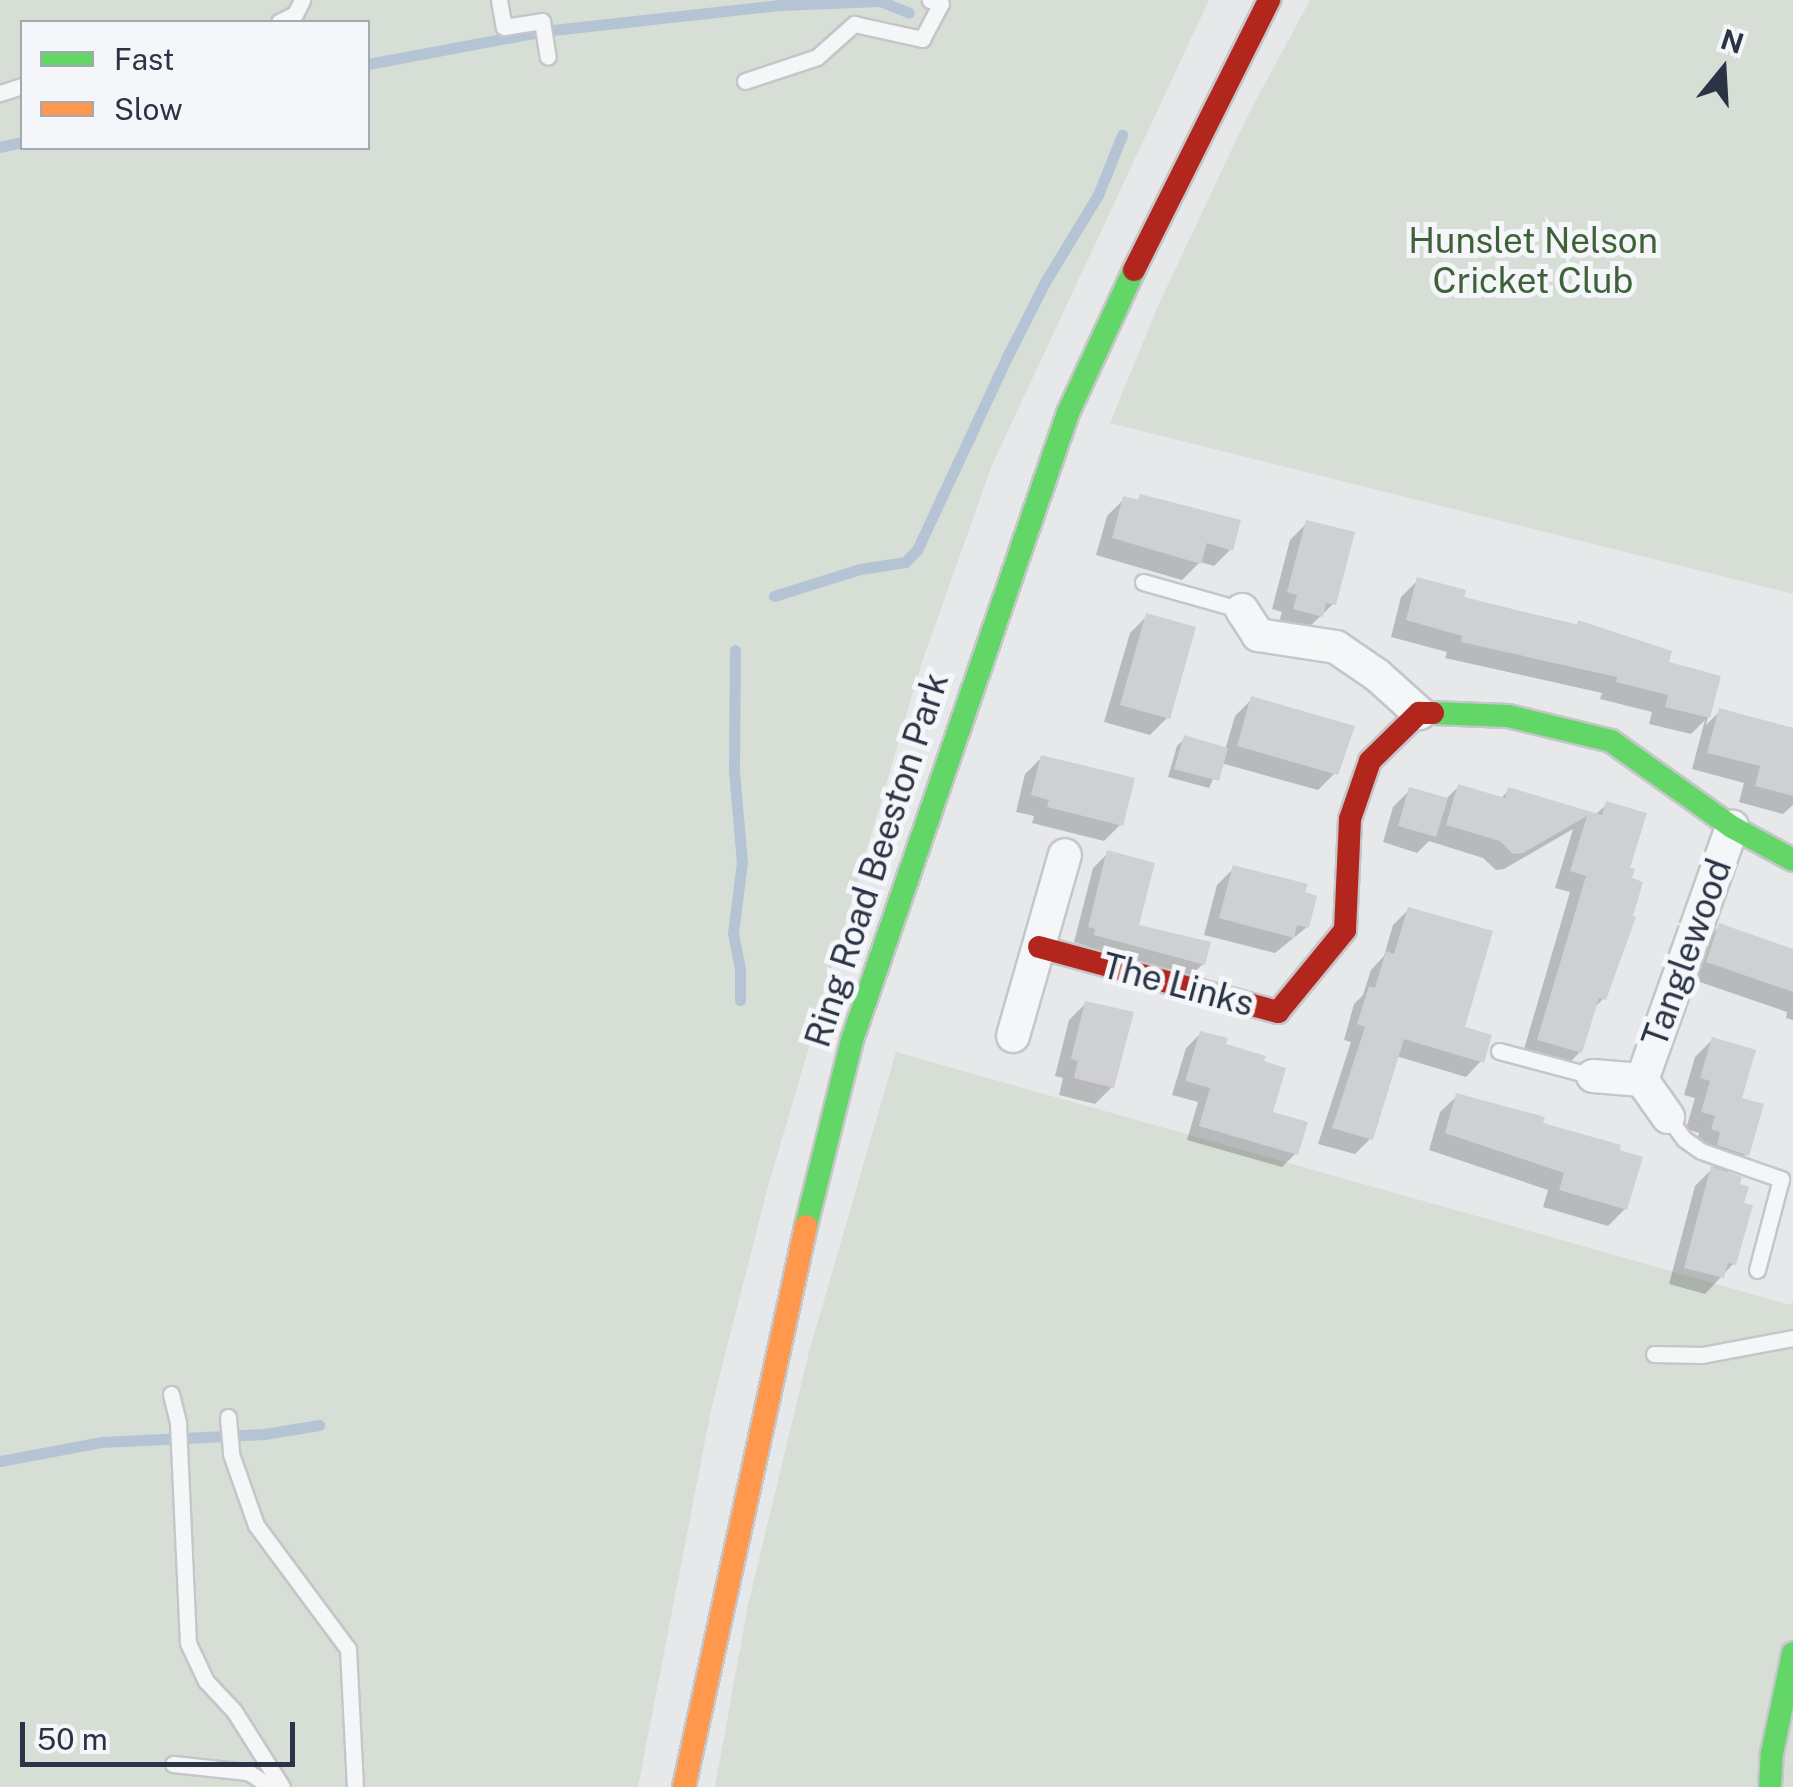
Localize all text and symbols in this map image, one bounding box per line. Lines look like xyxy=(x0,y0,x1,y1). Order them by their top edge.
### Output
legend xyxy=(20,20,370,150)
north arrow xyxy=(1673,20,1773,120)
text: N xyxy=(1717,22,1748,60)
text: Fast xyxy=(114,41,174,77)
text: Slow xyxy=(114,91,183,127)
park label: Hunslet Nelson Cricket Club xyxy=(1408,220,1658,302)
street label: Ring Road Beeston Park xyxy=(797,668,957,1052)
street label: Tanglewood xyxy=(1634,853,1740,1053)
street label: The Links xyxy=(1097,945,1259,1025)
scale bar xyxy=(25,1702,300,1764)
text: 50 m xyxy=(37,1721,108,1757)

